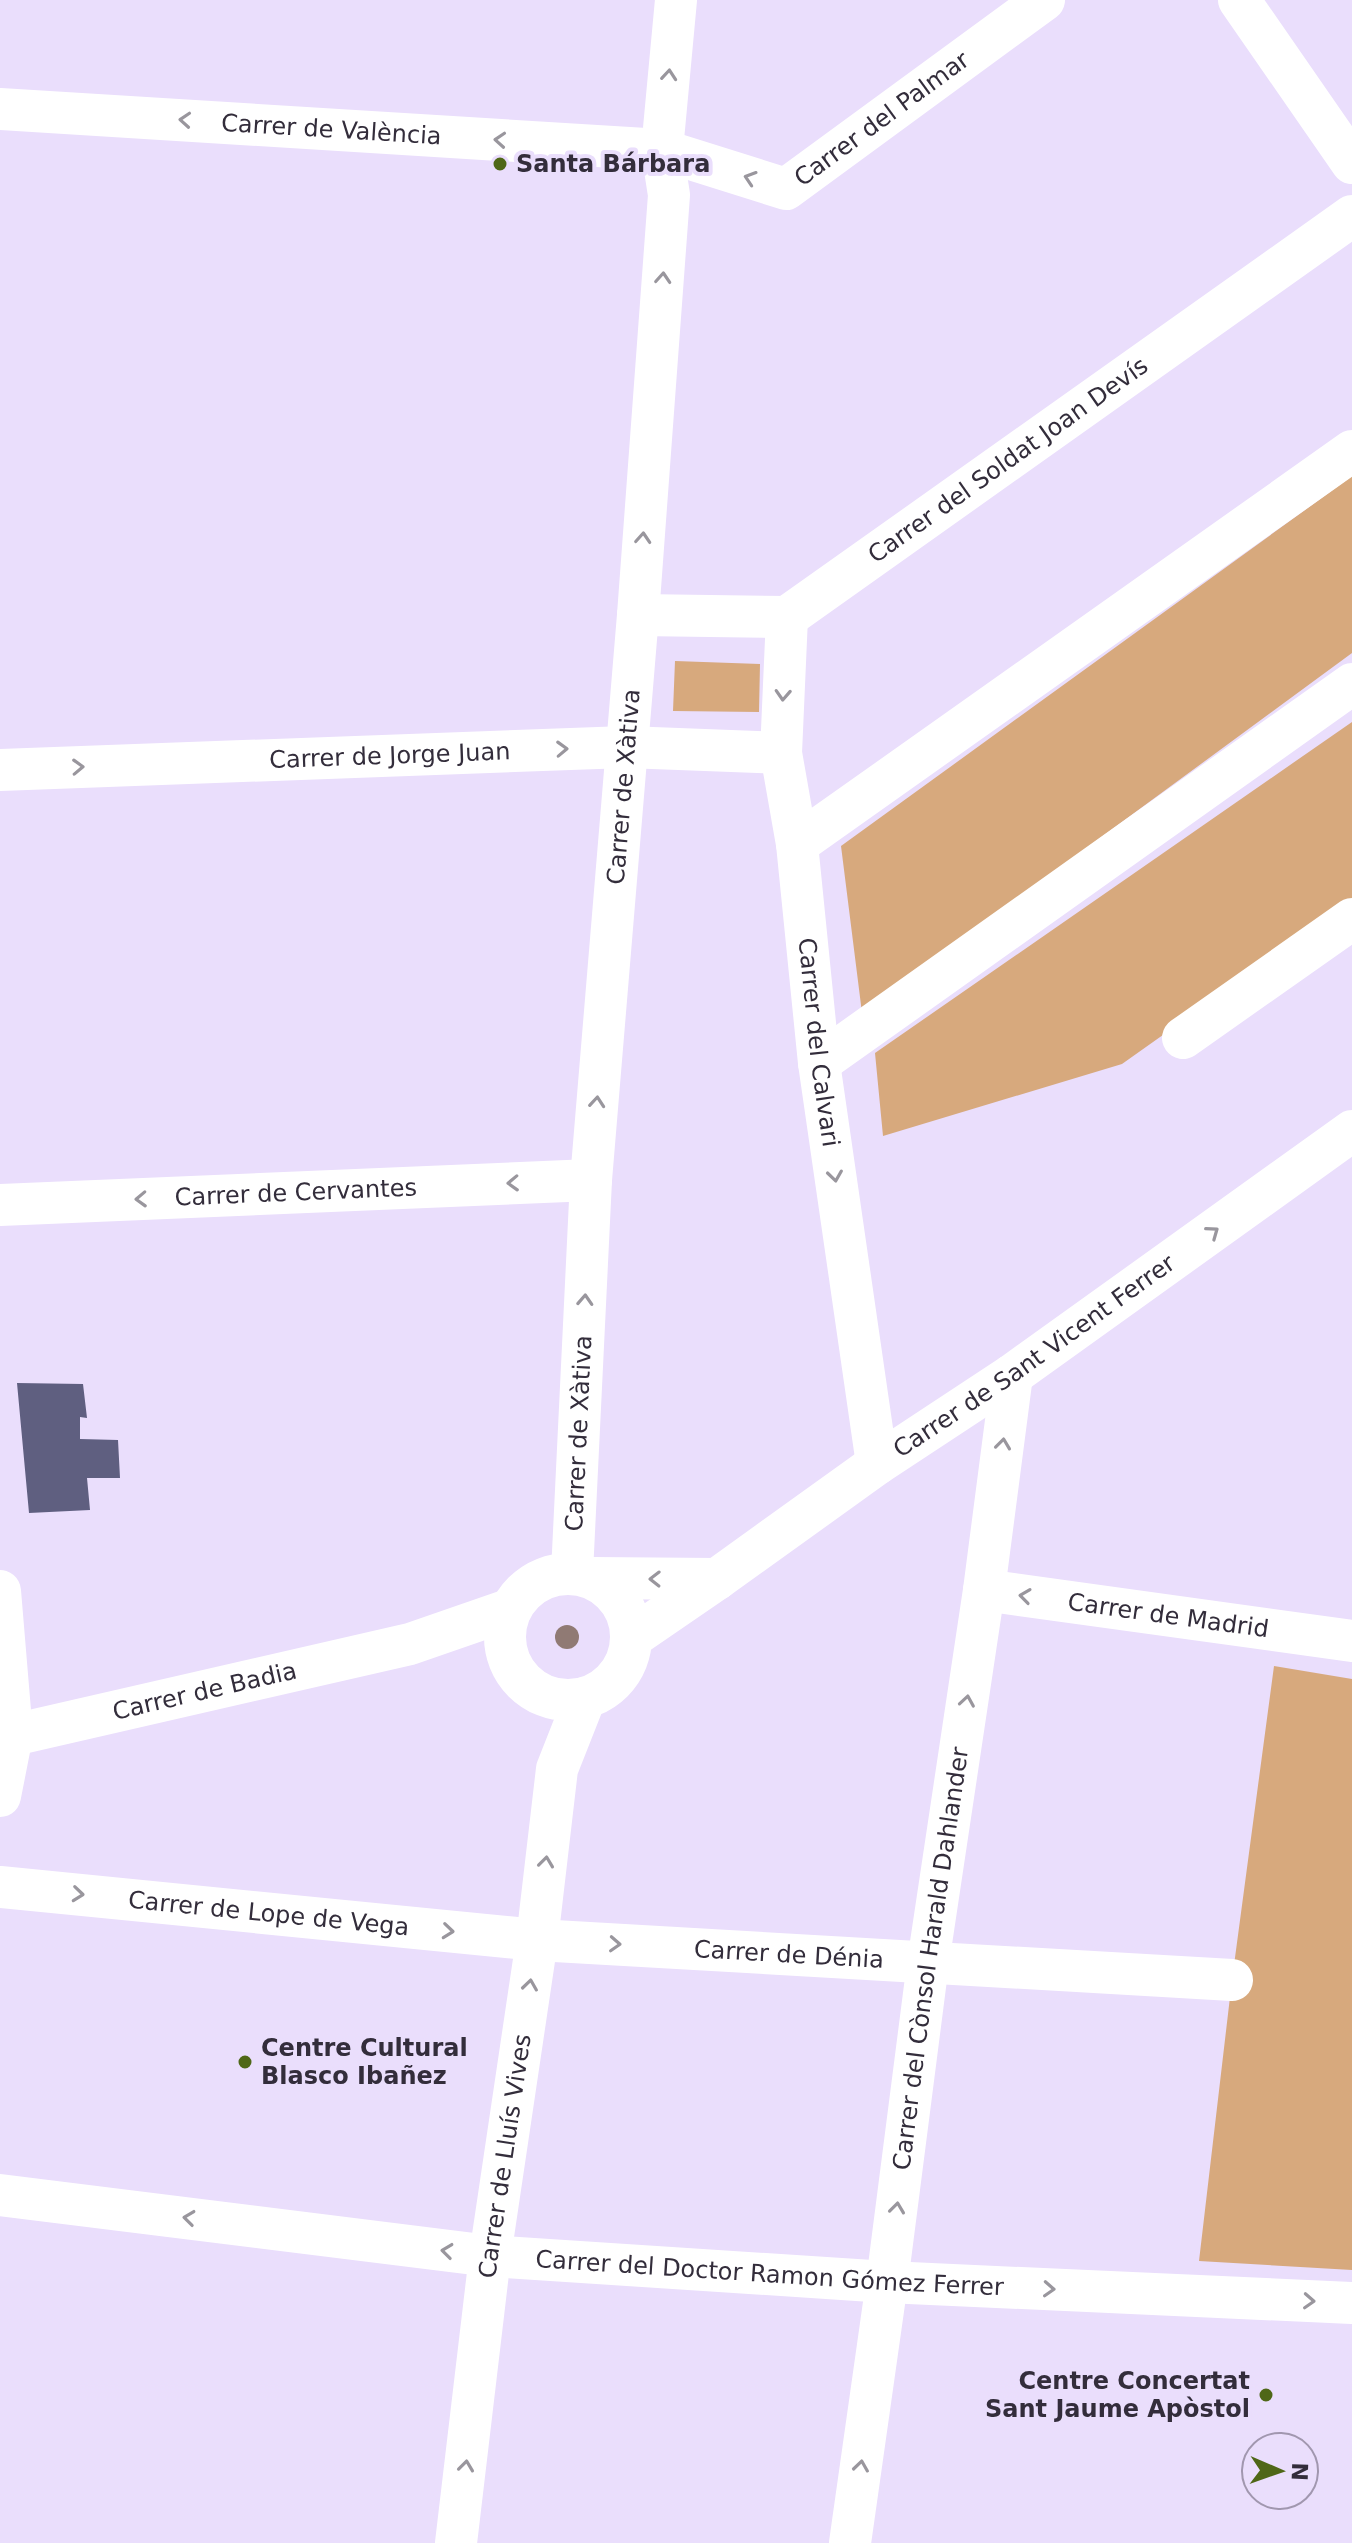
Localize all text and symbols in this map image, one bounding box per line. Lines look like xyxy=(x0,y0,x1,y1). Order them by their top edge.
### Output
street label: Carrer del Palmar xyxy=(789,46,975,192)
one-way arrow xyxy=(660,68,677,81)
street label: Carrer de València xyxy=(220,109,442,150)
one-way arrow xyxy=(178,112,191,129)
one-way arrow xyxy=(493,132,506,149)
place label: Santa Bárbara xyxy=(516,150,710,178)
marker: Santa Bárbara xyxy=(491,155,509,173)
one-way arrow xyxy=(744,171,758,187)
one-way arrow xyxy=(654,271,671,284)
street label: Carrer del Soldat Joan Devís xyxy=(863,351,1153,569)
one-way arrow xyxy=(634,531,651,544)
street label: Carrer de Xàtiva xyxy=(602,688,646,886)
one-way arrow xyxy=(775,689,792,702)
street label: Carrer de Jorge Juan xyxy=(269,737,511,774)
one-way arrow xyxy=(556,741,569,758)
one-way arrow xyxy=(72,759,85,776)
street label: Carrer del Calvari xyxy=(792,936,845,1149)
one-way arrow xyxy=(588,1095,605,1108)
one-way arrow xyxy=(826,1169,843,1182)
street label: Carrer de Cervantes xyxy=(174,1173,417,1212)
one-way arrow xyxy=(506,1174,519,1191)
one-way arrow xyxy=(134,1190,147,1207)
one-way arrow xyxy=(1204,1227,1218,1242)
street label: Carrer de Sant Vicent Ferrer xyxy=(888,1249,1180,1463)
one-way arrow xyxy=(576,1293,593,1306)
street label: Carrer de Xàtiva xyxy=(560,1334,597,1532)
one-way arrow xyxy=(995,1437,1012,1450)
one-way arrow xyxy=(648,1570,661,1588)
one-way arrow xyxy=(1018,1588,1032,1605)
street label: Carrer de Madrid xyxy=(1066,1588,1271,1643)
street label: Carrer de Badia xyxy=(110,1656,299,1726)
one-way arrow xyxy=(958,1694,975,1708)
street label: Carrer del Cònsol Harald Dahlander xyxy=(888,1745,974,2172)
one-way arrow xyxy=(537,1855,554,1869)
one-way arrow xyxy=(72,1886,85,1903)
street label: Carrer de Lope de Vega xyxy=(127,1886,411,1941)
one-way arrow xyxy=(442,1922,455,1939)
one-way arrow xyxy=(609,1935,622,1952)
street label: Carrer de Dénia xyxy=(693,1935,885,1974)
one-way arrow xyxy=(521,1978,538,1992)
street label: Carrer de Lluís Vives xyxy=(473,2032,537,2280)
place label: Centre Cultural Blasco Ibañez xyxy=(261,2034,468,2090)
marker: Centre Cultural Blasco Ibañez xyxy=(236,2053,254,2071)
one-way arrow xyxy=(888,2201,905,2214)
one-way arrow xyxy=(182,2210,195,2227)
one-way arrow xyxy=(440,2242,453,2259)
street label: Carrer del Doctor Ramon Gómez Ferrer xyxy=(535,2245,1005,2301)
one-way arrow xyxy=(1043,2281,1056,2298)
one-way arrow xyxy=(1303,2293,1316,2310)
place label: Centre Concertat Sant Jaume Apòstol xyxy=(985,2367,1250,2423)
marker: Centre Concertat Sant Jaume Apòstol xyxy=(1257,2386,1275,2404)
north arrow xyxy=(1240,2431,1320,2511)
one-way arrow xyxy=(457,2459,474,2472)
one-way arrow xyxy=(852,2459,869,2473)
text: N xyxy=(1287,2462,1312,2481)

